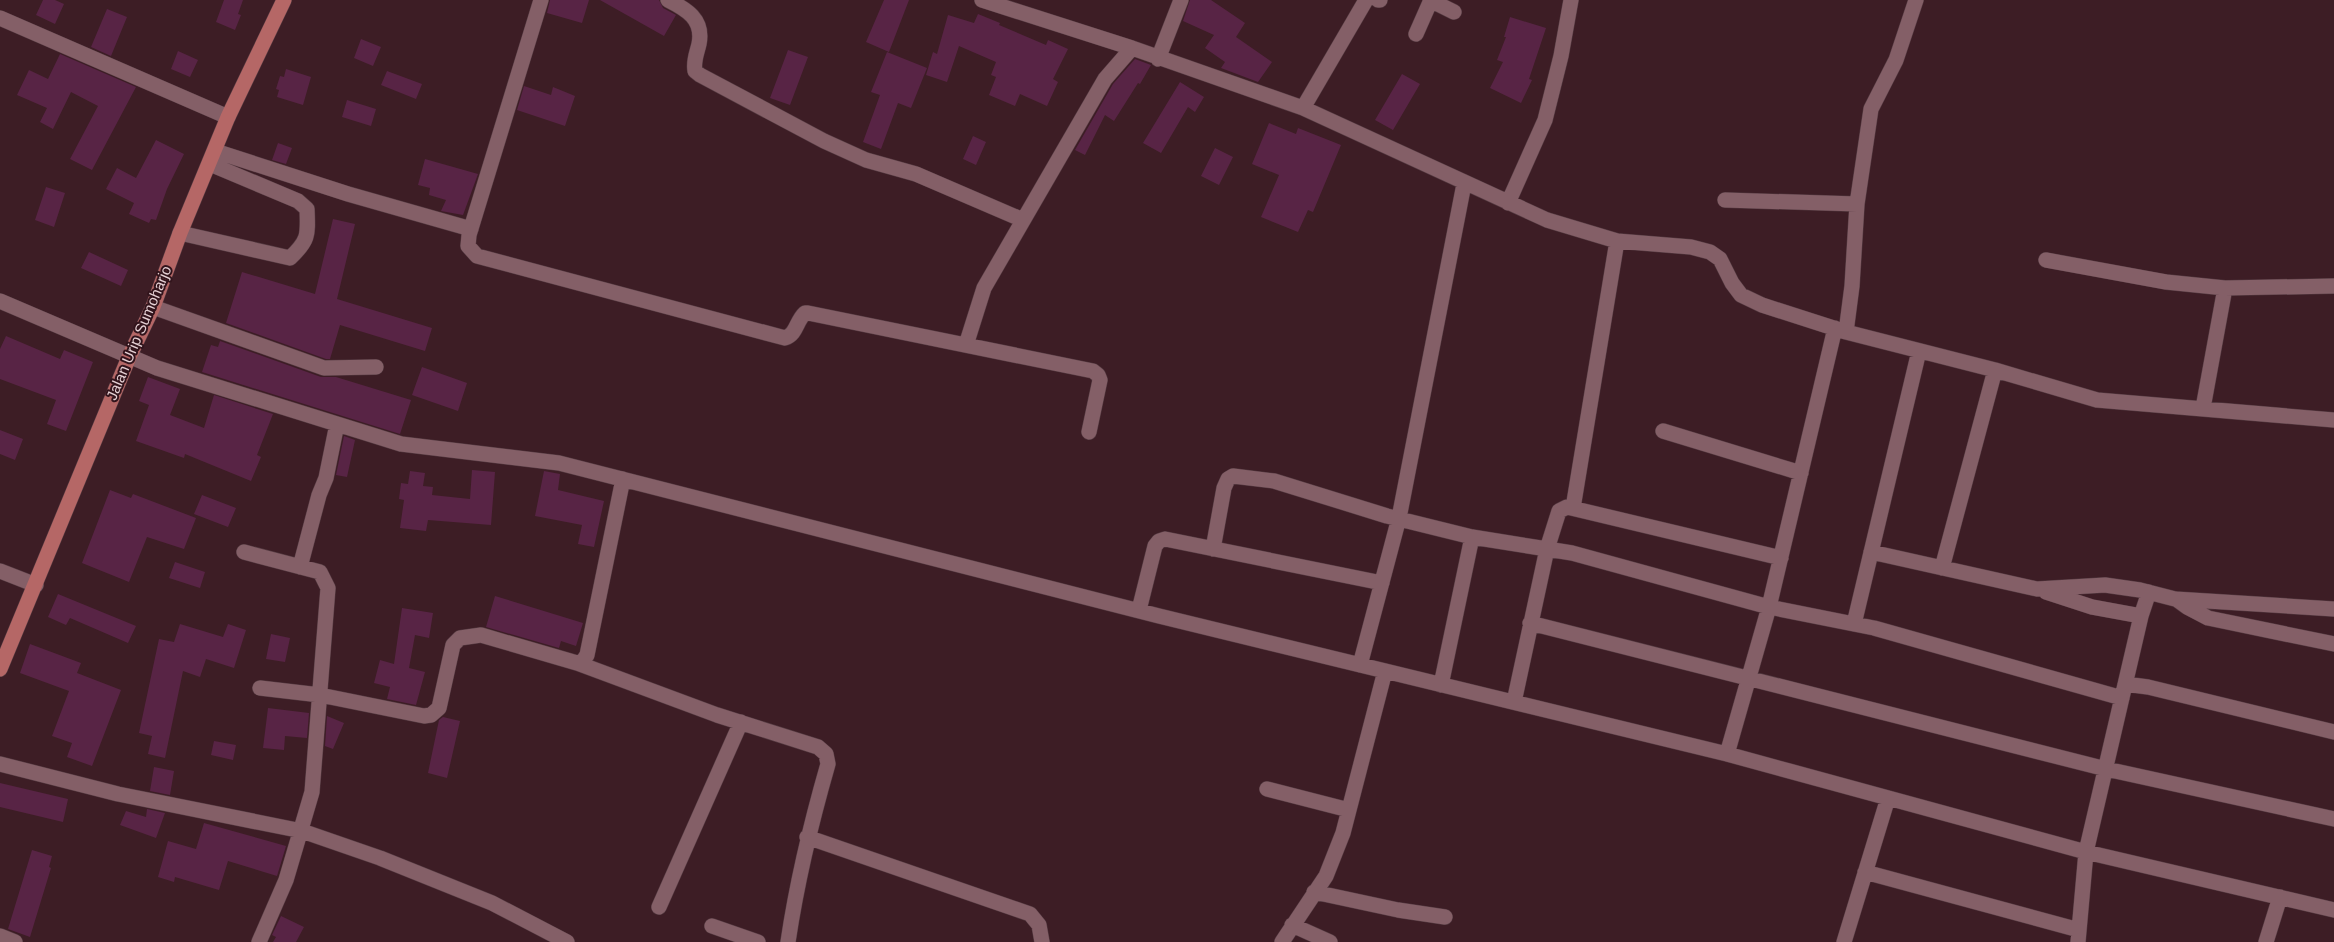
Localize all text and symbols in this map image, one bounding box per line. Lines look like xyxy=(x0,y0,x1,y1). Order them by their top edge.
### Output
street label: Jalan Urip Sumoharjo xyxy=(103,263,175,403)

